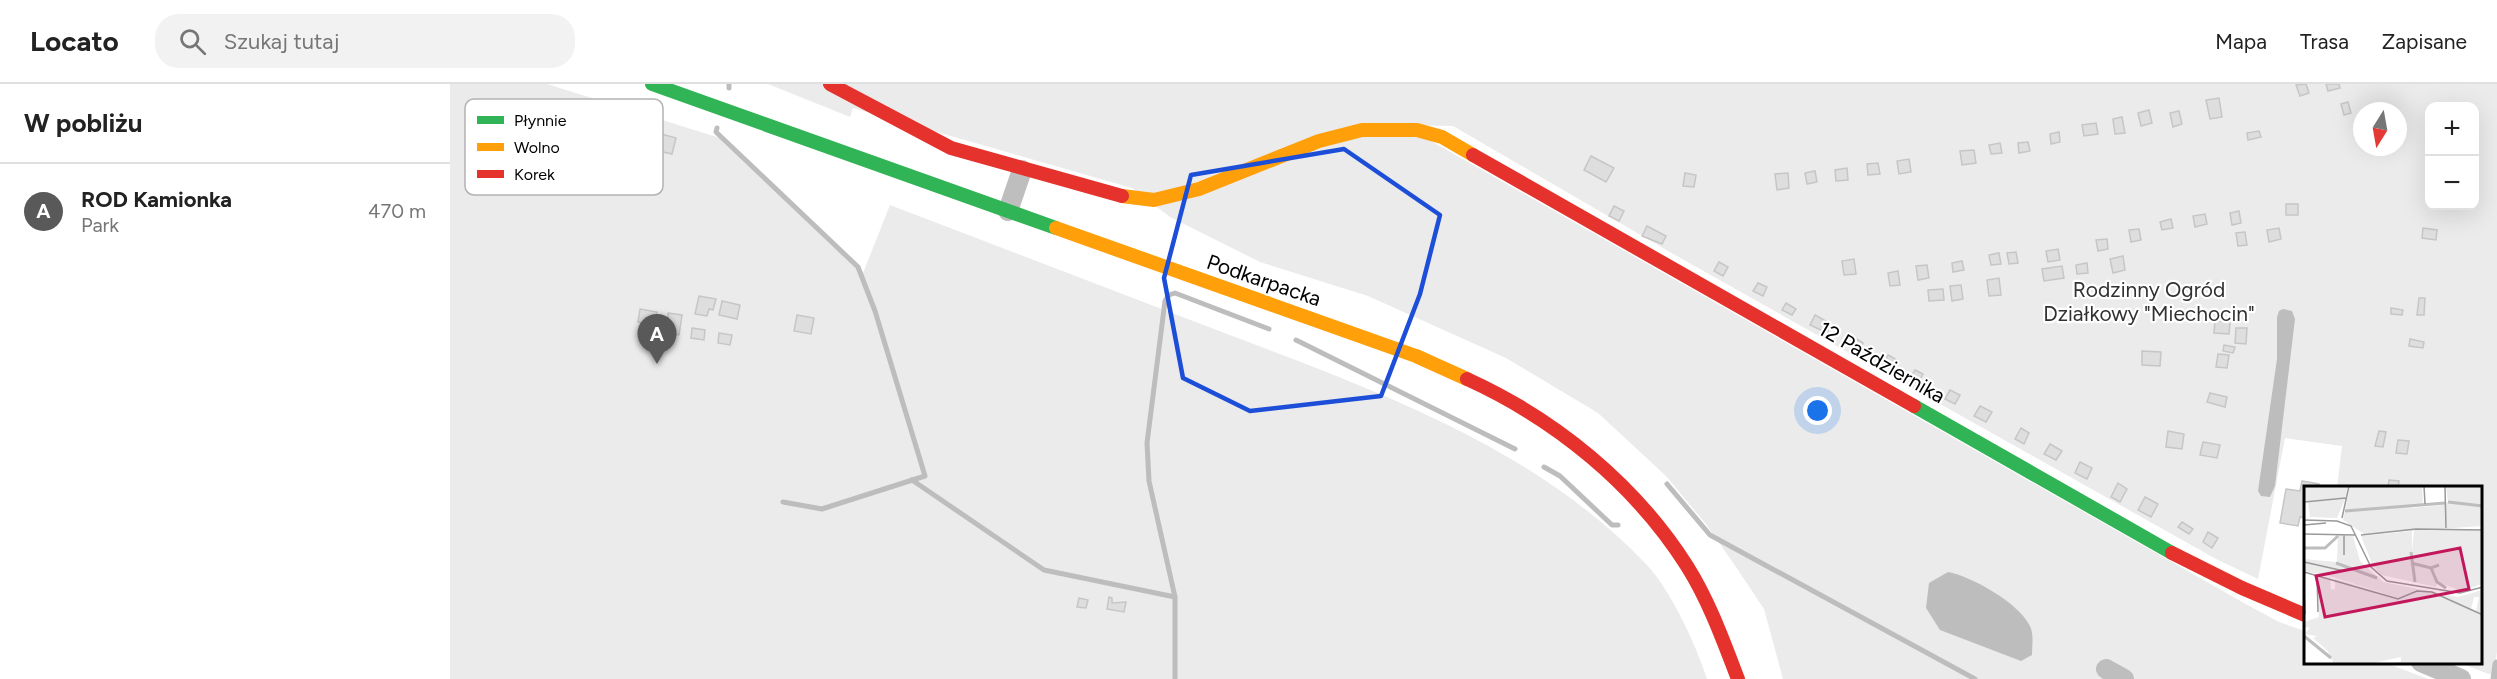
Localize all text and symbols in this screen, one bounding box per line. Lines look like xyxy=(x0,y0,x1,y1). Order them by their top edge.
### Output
search box xyxy=(155,14,575,68)
text: Locato xyxy=(30,24,119,58)
icon: search xyxy=(176,25,209,58)
text: Szukaj tutaj xyxy=(224,28,339,55)
text: Mapa xyxy=(2215,29,2267,54)
text: Trasa xyxy=(2300,29,2349,54)
text: Zapisane xyxy=(2382,29,2467,54)
legend xyxy=(465,99,663,195)
north arrow xyxy=(2353,102,2407,156)
map controls xyxy=(2425,102,2479,210)
button: + xyxy=(2425,102,2479,156)
text: W pobliżu xyxy=(24,107,142,139)
text: Płynnie xyxy=(514,111,567,130)
text: Wolno xyxy=(514,138,560,157)
button: − xyxy=(2425,156,2479,210)
text: Korek xyxy=(514,165,555,184)
text: ROD Kamionka xyxy=(81,186,232,213)
text: A xyxy=(36,199,51,223)
text: 470 m xyxy=(368,199,426,223)
text: Park xyxy=(81,213,119,237)
street label: Podkarpacka xyxy=(1204,249,1324,311)
park label: Rodzinny Ogród Działkowy "Miechocin" xyxy=(2043,277,2255,326)
pin: A xyxy=(638,314,676,364)
street label: 12 Października xyxy=(1814,316,1950,408)
your location xyxy=(1803,396,1832,425)
inset map xyxy=(2304,486,2482,664)

